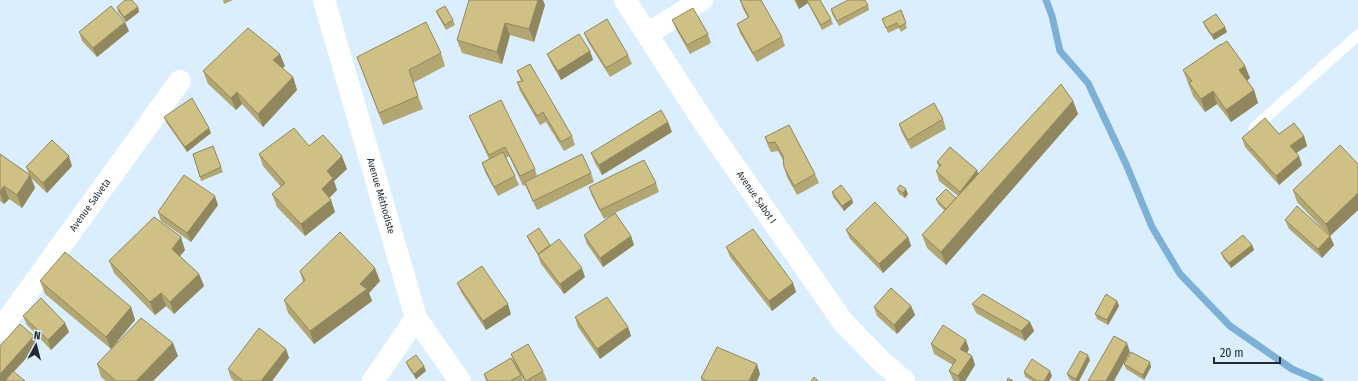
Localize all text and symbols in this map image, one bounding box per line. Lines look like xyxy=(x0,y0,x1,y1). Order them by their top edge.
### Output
street label: Avenue Méthodiste xyxy=(364,157,397,235)
street label: Avenue Sabot I xyxy=(734,169,779,226)
street label: Avenue Salveta xyxy=(67,176,113,234)
north arrow xyxy=(16,325,56,365)
text: N xyxy=(33,329,41,342)
scale bar xyxy=(1214,339,1280,365)
text: 20 m xyxy=(1220,346,1244,360)

